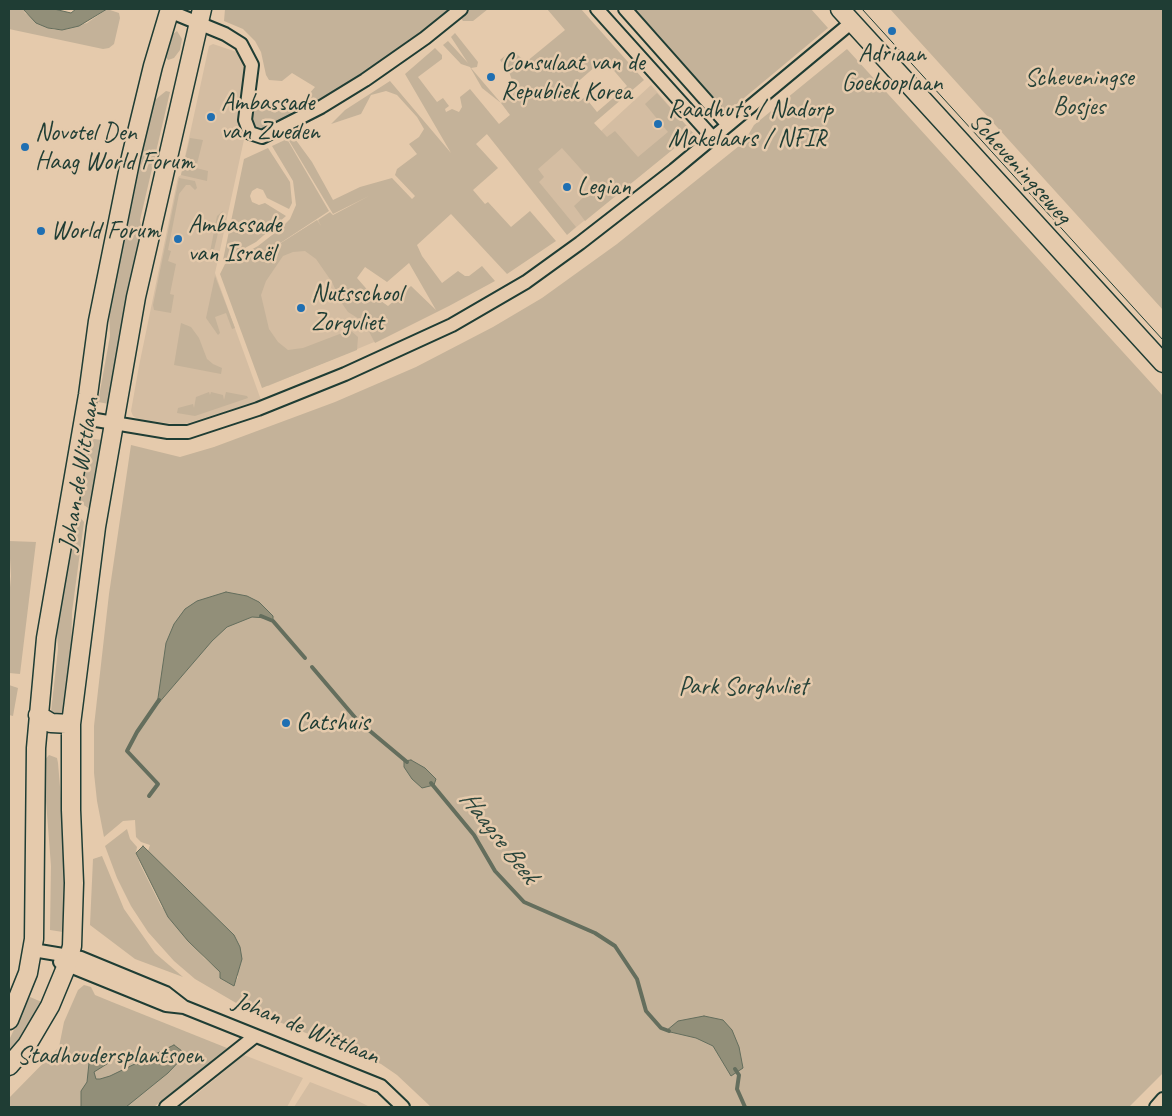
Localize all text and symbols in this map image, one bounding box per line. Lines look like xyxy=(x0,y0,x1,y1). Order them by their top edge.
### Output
marker: Adriaan Goekooplaan xyxy=(886,25,898,37)
place label: Adriaan Goekooplaan xyxy=(841,39,943,98)
place label: Consulaat van de Republiek Korea xyxy=(501,48,645,107)
park label: Scheveningse Bosjes xyxy=(1024,63,1134,122)
marker: Consulaat van de Republiek Korea xyxy=(485,71,497,83)
place label: Ambassade van Zweden xyxy=(221,88,320,147)
place label: Raadhuts / Nadorp Makelaars / NFIR xyxy=(668,95,833,154)
street label: Scheveningseweg xyxy=(962,107,1078,231)
marker: Ambassade van Zweden xyxy=(205,111,217,123)
place label: Novotel Den Haag World Forum xyxy=(35,118,194,177)
marker: Raadhuts / Nadorp Makelaars / NFIR xyxy=(652,118,664,130)
marker: Novotel Den Haag World Forum xyxy=(19,141,31,153)
place label: Legian xyxy=(577,172,631,202)
marker: Legian xyxy=(561,181,573,193)
place label: Ambassade van Israël xyxy=(188,210,281,269)
place label: World Forum xyxy=(51,216,160,246)
marker: World Forum xyxy=(35,225,47,237)
marker: Ambassade van Israël xyxy=(172,233,184,245)
place label: Nutsschool Zorgvliet xyxy=(311,279,403,338)
marker: Nutsschool Zorgvliet xyxy=(295,302,307,314)
street label: Johan de Wittlaan xyxy=(53,395,107,553)
park label: Park Sorghvliet xyxy=(678,672,808,702)
place label: Catshuis xyxy=(296,708,369,738)
marker: Catshuis xyxy=(280,717,292,729)
water label: Haagse Beek xyxy=(452,784,544,890)
street label: Johan de Wittlaan xyxy=(229,986,383,1072)
park label: Stadhoudersplantsoen xyxy=(17,1041,203,1071)

